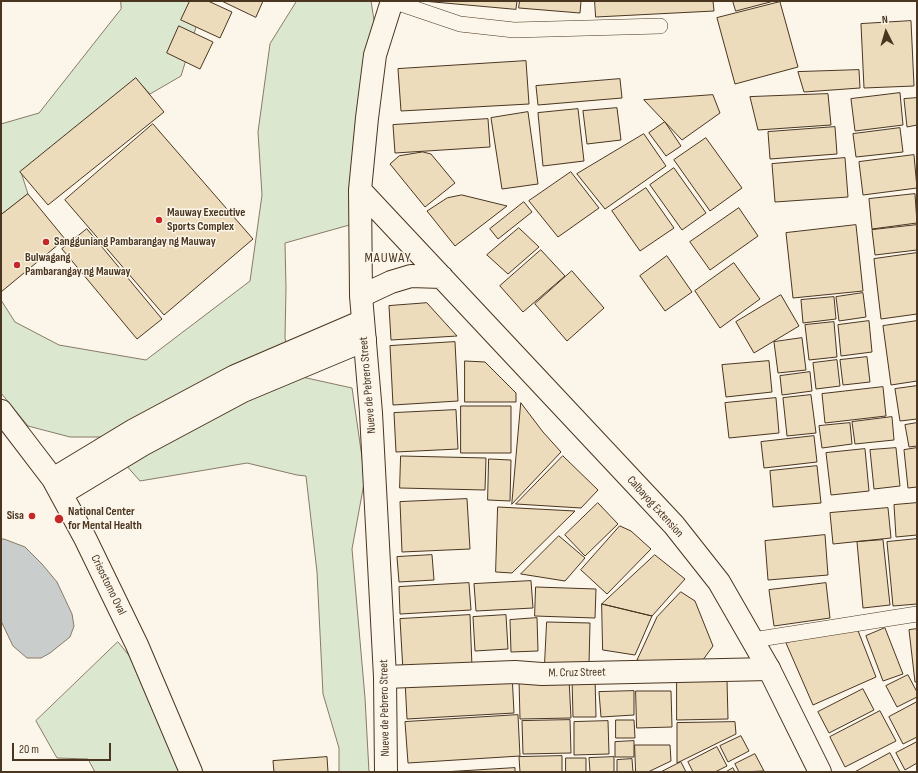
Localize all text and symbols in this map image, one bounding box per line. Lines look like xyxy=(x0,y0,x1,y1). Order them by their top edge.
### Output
north arrow xyxy=(866,12,906,52)
text: N xyxy=(881,13,888,26)
place label: Mauway Executive Sports Complex xyxy=(167,206,245,234)
marker: Mauway Executive Sports Complex xyxy=(154,215,164,225)
place label: Sangguniang Pambarangay ng Mauway xyxy=(54,235,216,249)
marker: Sangguniang Pambarangay ng Mauway xyxy=(41,237,51,247)
district label: MAUWAY xyxy=(364,250,412,266)
place label: Bulwagang Pambarangay ng Mauway xyxy=(25,251,131,279)
marker: Bulwagang Pambarangay ng Mauway xyxy=(12,260,22,270)
street label: Nueve de Pebrero Street xyxy=(357,336,379,434)
street label: Calbayog Extension xyxy=(624,473,686,541)
place label: National Center for Mental Health xyxy=(68,505,142,533)
place label: Sisa xyxy=(7,509,24,523)
marker: Sisa xyxy=(27,511,37,521)
marker: National Center for Mental Health xyxy=(53,513,65,525)
street label: Crisostomo Oval xyxy=(87,552,129,618)
street label: Nueve de Pebrero Street xyxy=(377,659,393,757)
street label: M. Cruz Street xyxy=(548,665,606,681)
scale bar xyxy=(14,735,113,761)
text: 20 m xyxy=(19,742,39,757)

